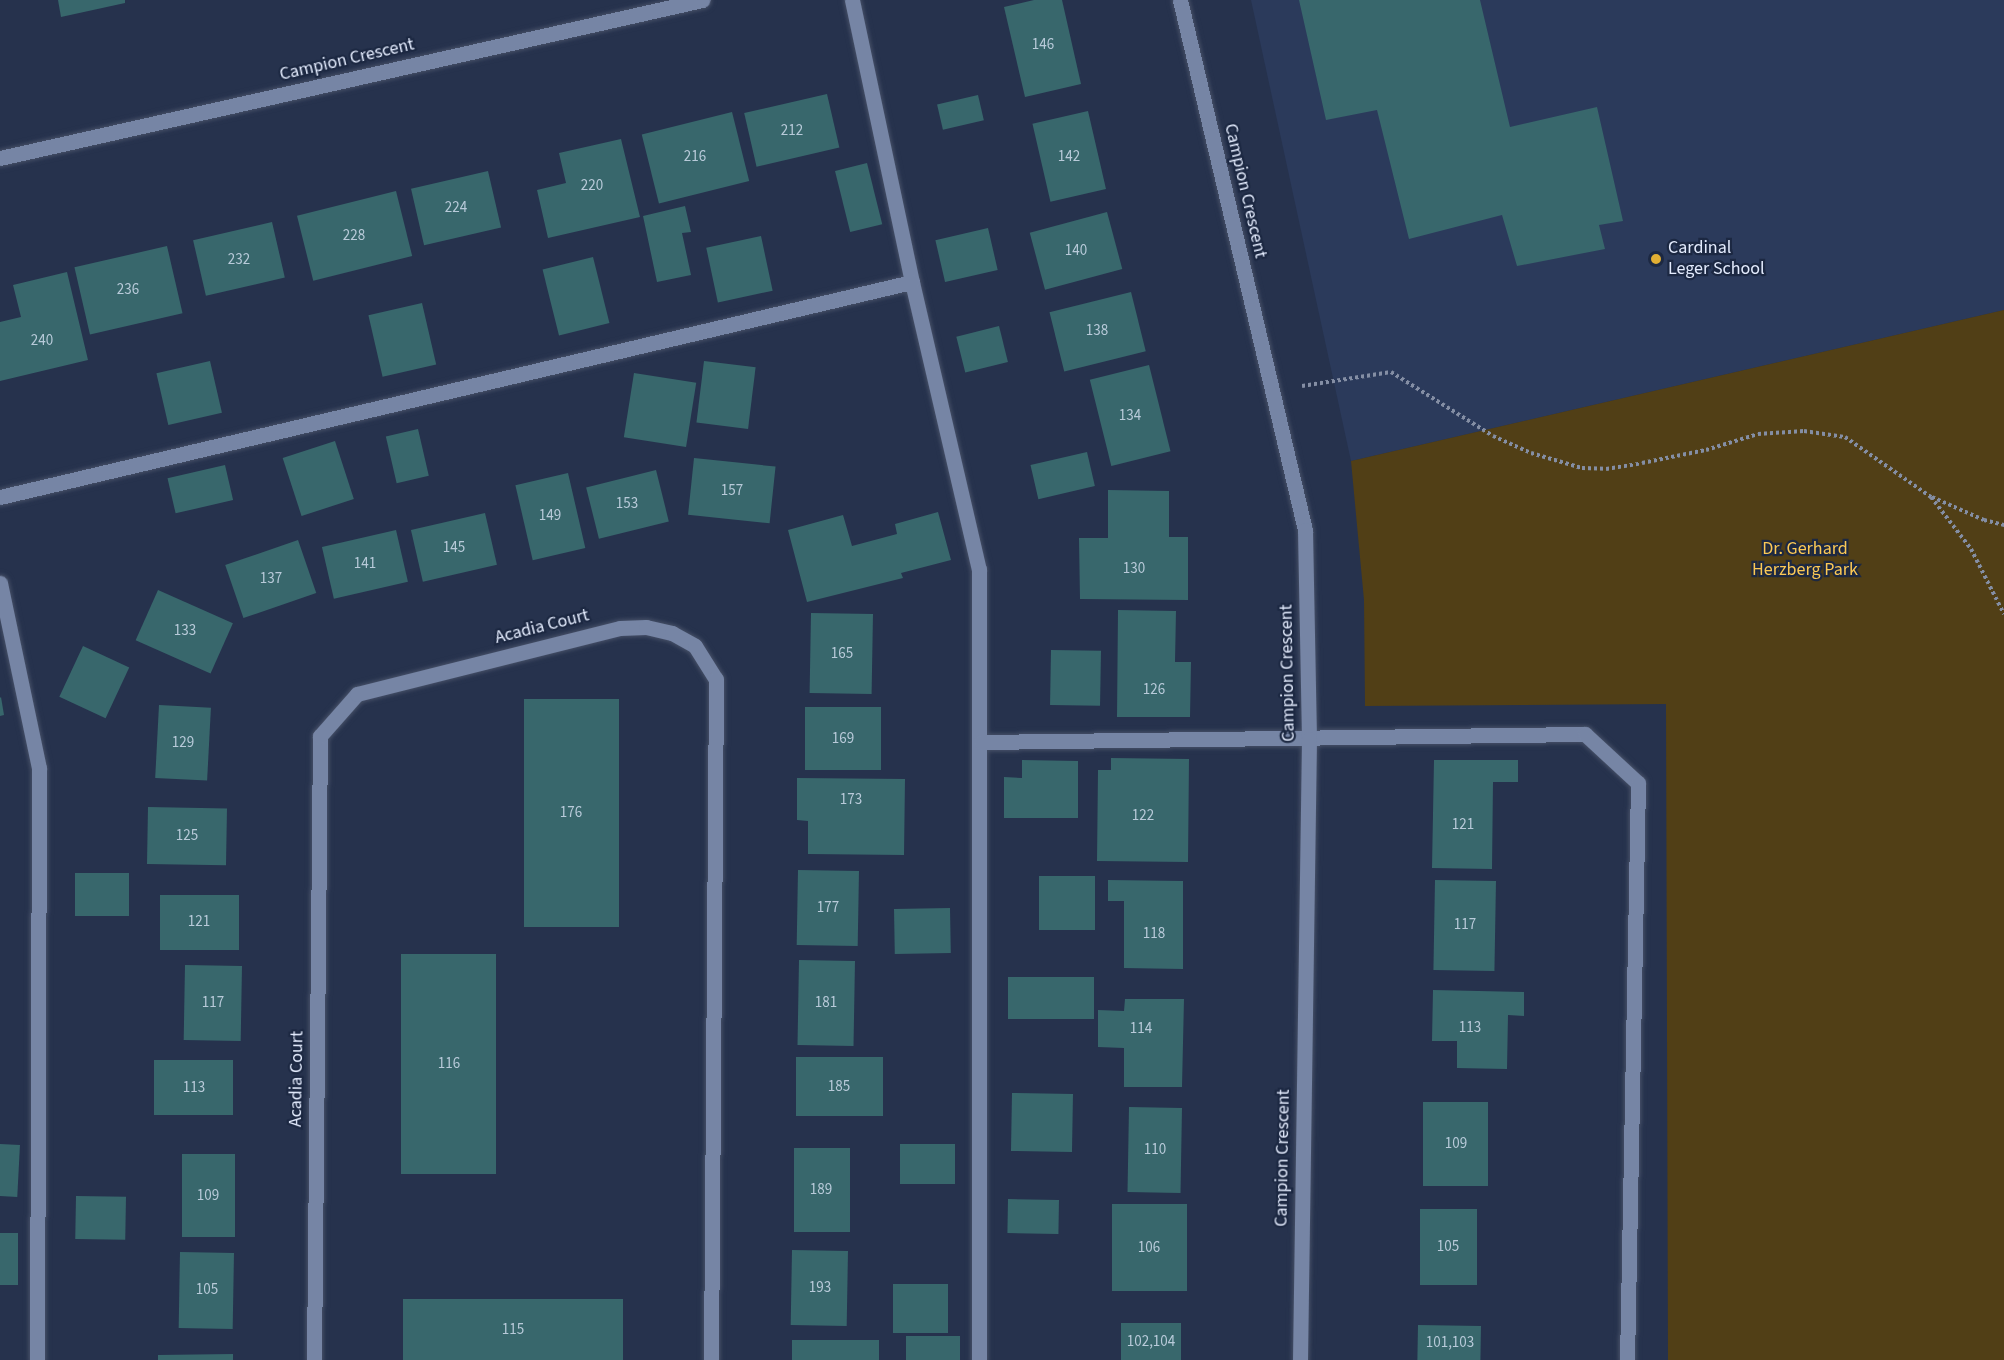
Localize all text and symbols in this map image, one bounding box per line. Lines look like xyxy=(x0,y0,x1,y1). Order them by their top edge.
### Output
street label: Campion Crescent xyxy=(278,34,416,86)
house number: 146 xyxy=(1032,36,1054,54)
house number: 212 xyxy=(781,122,803,140)
street label: Campion Crescent xyxy=(1219,122,1271,260)
house number: 216 xyxy=(684,148,706,166)
house number: 142 xyxy=(1058,148,1080,166)
house number: 220 xyxy=(581,177,603,195)
house number: 224 xyxy=(445,199,467,217)
house number: 228 xyxy=(343,227,365,245)
place label: Cardinal Leger School xyxy=(1668,238,1765,280)
house number: 140 xyxy=(1065,242,1087,260)
house number: 232 xyxy=(228,251,250,269)
marker: Cardinal Leger School xyxy=(1649,252,1663,266)
house number: 236 xyxy=(117,281,139,299)
house number: 138 xyxy=(1086,322,1108,340)
house number: 240 xyxy=(31,332,53,350)
house number: 134 xyxy=(1119,407,1141,425)
house number: 157 xyxy=(721,482,743,500)
house number: 153 xyxy=(616,495,638,513)
house number: 149 xyxy=(539,507,561,525)
house number: 145 xyxy=(443,539,465,557)
park label: Dr. Gerhard Herzberg Park xyxy=(1752,539,1858,582)
house number: 141 xyxy=(354,555,376,573)
house number: 130 xyxy=(1123,560,1145,578)
house number: 137 xyxy=(260,570,282,588)
street label: Campion Crescent xyxy=(1276,604,1300,742)
street label: Acadia Court xyxy=(493,605,591,649)
house number: 133 xyxy=(174,622,196,640)
house number: 165 xyxy=(831,645,853,663)
house number: 126 xyxy=(1143,681,1165,699)
house number: 169 xyxy=(832,730,854,748)
house number: 129 xyxy=(172,734,194,752)
house number: 173 xyxy=(840,791,862,809)
house number: 176 xyxy=(560,804,582,822)
house number: 122 xyxy=(1132,807,1154,825)
house number: 121 xyxy=(1452,816,1474,834)
house number: 125 xyxy=(176,827,198,845)
house number: 177 xyxy=(817,899,839,917)
house number: 121 xyxy=(188,913,210,931)
house number: 117 xyxy=(1454,916,1476,934)
house number: 118 xyxy=(1143,925,1165,943)
house number: 117 xyxy=(202,994,224,1012)
house number: 181 xyxy=(815,994,837,1012)
house number: 113 xyxy=(1459,1019,1481,1037)
house number: 114 xyxy=(1130,1020,1152,1038)
street label: Acadia Court xyxy=(285,1031,309,1127)
house number: 116 xyxy=(438,1055,460,1073)
house number: 185 xyxy=(828,1078,850,1096)
house number: 113 xyxy=(183,1079,205,1097)
street label: Campion Crescent xyxy=(1271,1089,1295,1227)
house number: 109 xyxy=(1445,1135,1467,1153)
house number: 110 xyxy=(1144,1141,1166,1159)
house number: 189 xyxy=(810,1181,832,1199)
house number: 109 xyxy=(197,1187,219,1205)
house number: 105 xyxy=(1437,1238,1459,1256)
house number: 106 xyxy=(1138,1239,1160,1257)
house number: 193 xyxy=(809,1279,831,1297)
house number: 105 xyxy=(196,1281,218,1299)
house number: 115 xyxy=(502,1321,524,1339)
house number: 102,104 xyxy=(1127,1333,1175,1351)
house number: 101,103 xyxy=(1426,1334,1474,1352)

